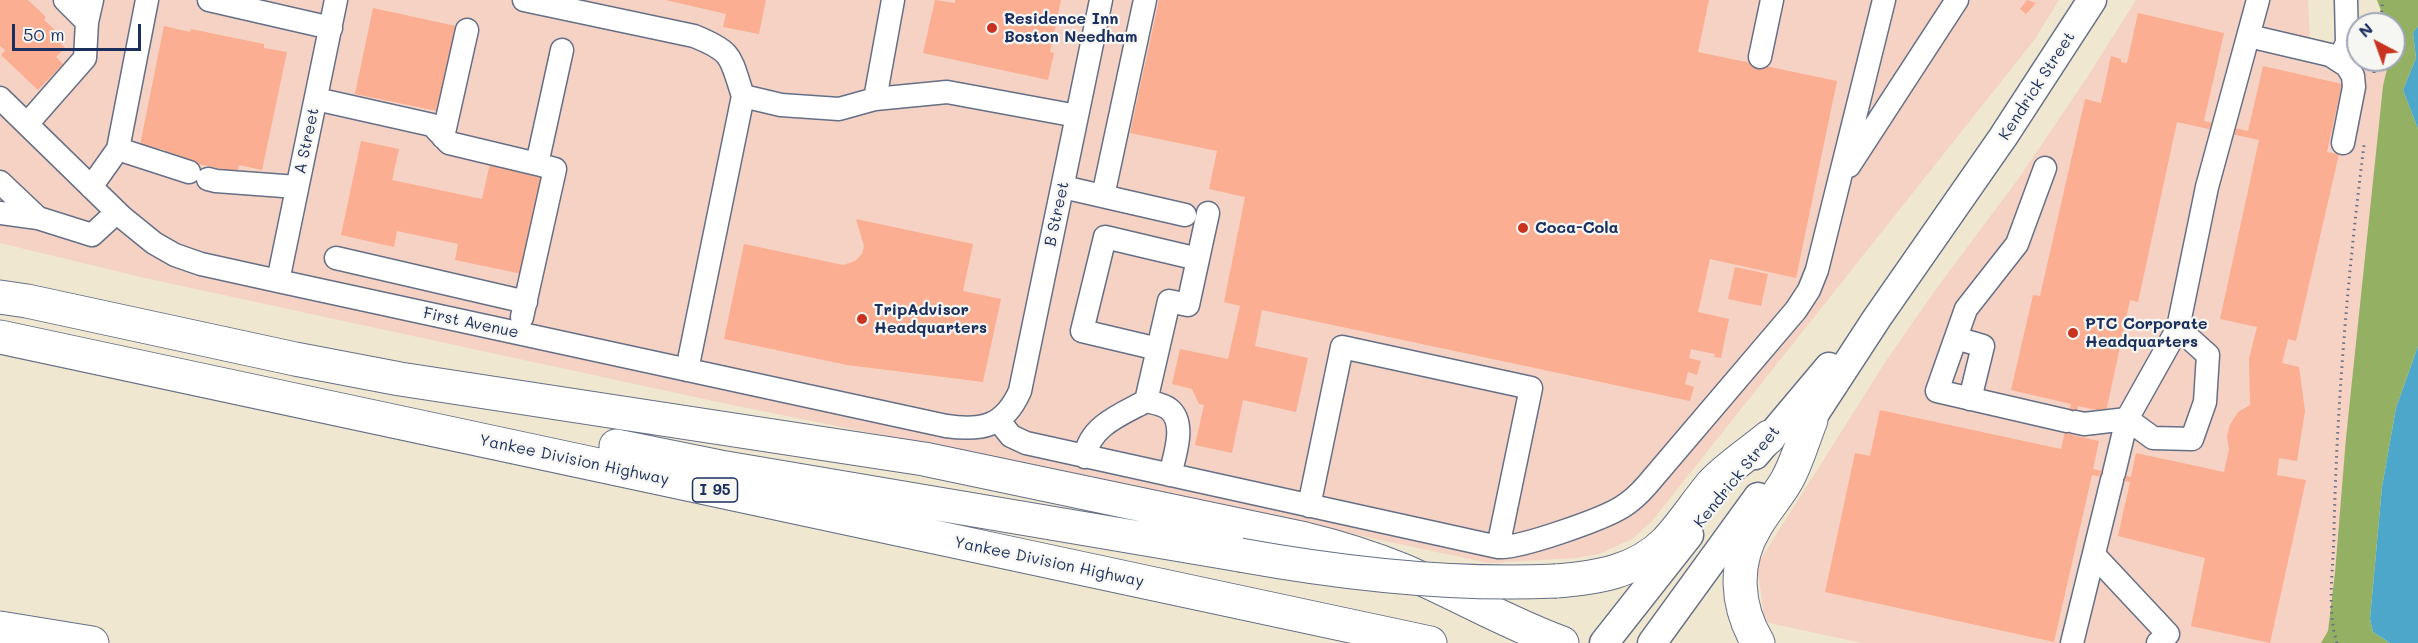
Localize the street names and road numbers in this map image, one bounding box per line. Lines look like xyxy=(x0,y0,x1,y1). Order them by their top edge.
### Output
street label: Kendrick Street xyxy=(1995,28,2079,144)
street label: A Street xyxy=(291,106,323,176)
street label: B Street xyxy=(1041,180,1073,248)
street label: First Avenue xyxy=(421,304,521,342)
street label: Kendrick Street xyxy=(1690,422,1784,532)
street label: Yankee Division Highway xyxy=(477,430,671,490)
road number: I 95 xyxy=(692,478,738,502)
street label: Yankee Division Highway xyxy=(952,532,1146,592)

